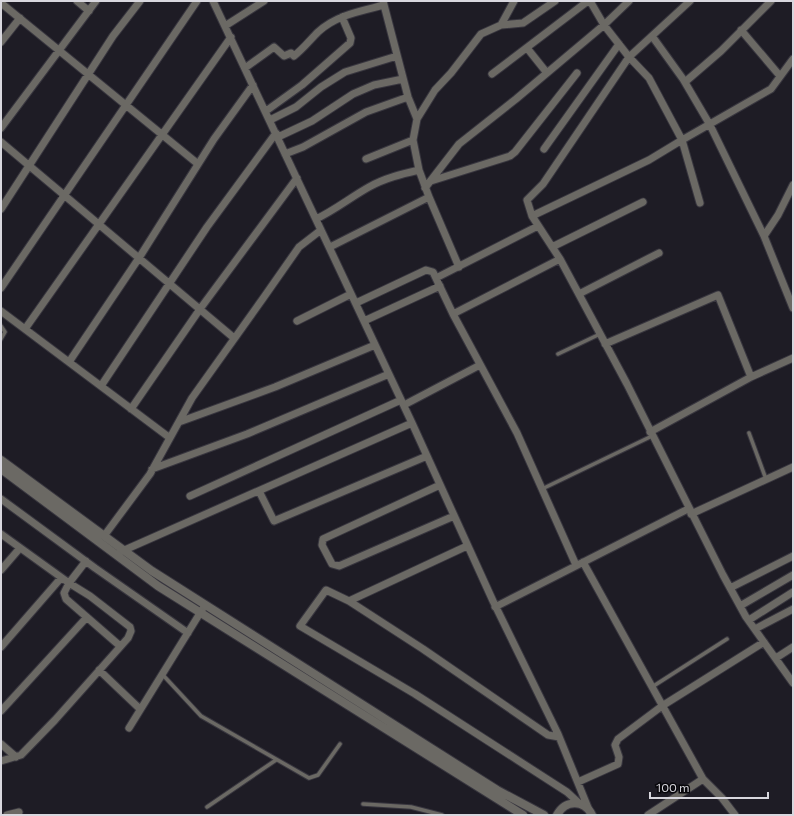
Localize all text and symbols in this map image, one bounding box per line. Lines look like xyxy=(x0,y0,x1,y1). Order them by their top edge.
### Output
scale bar xyxy=(650,774,768,800)
text: 100 m xyxy=(656,780,690,794)

